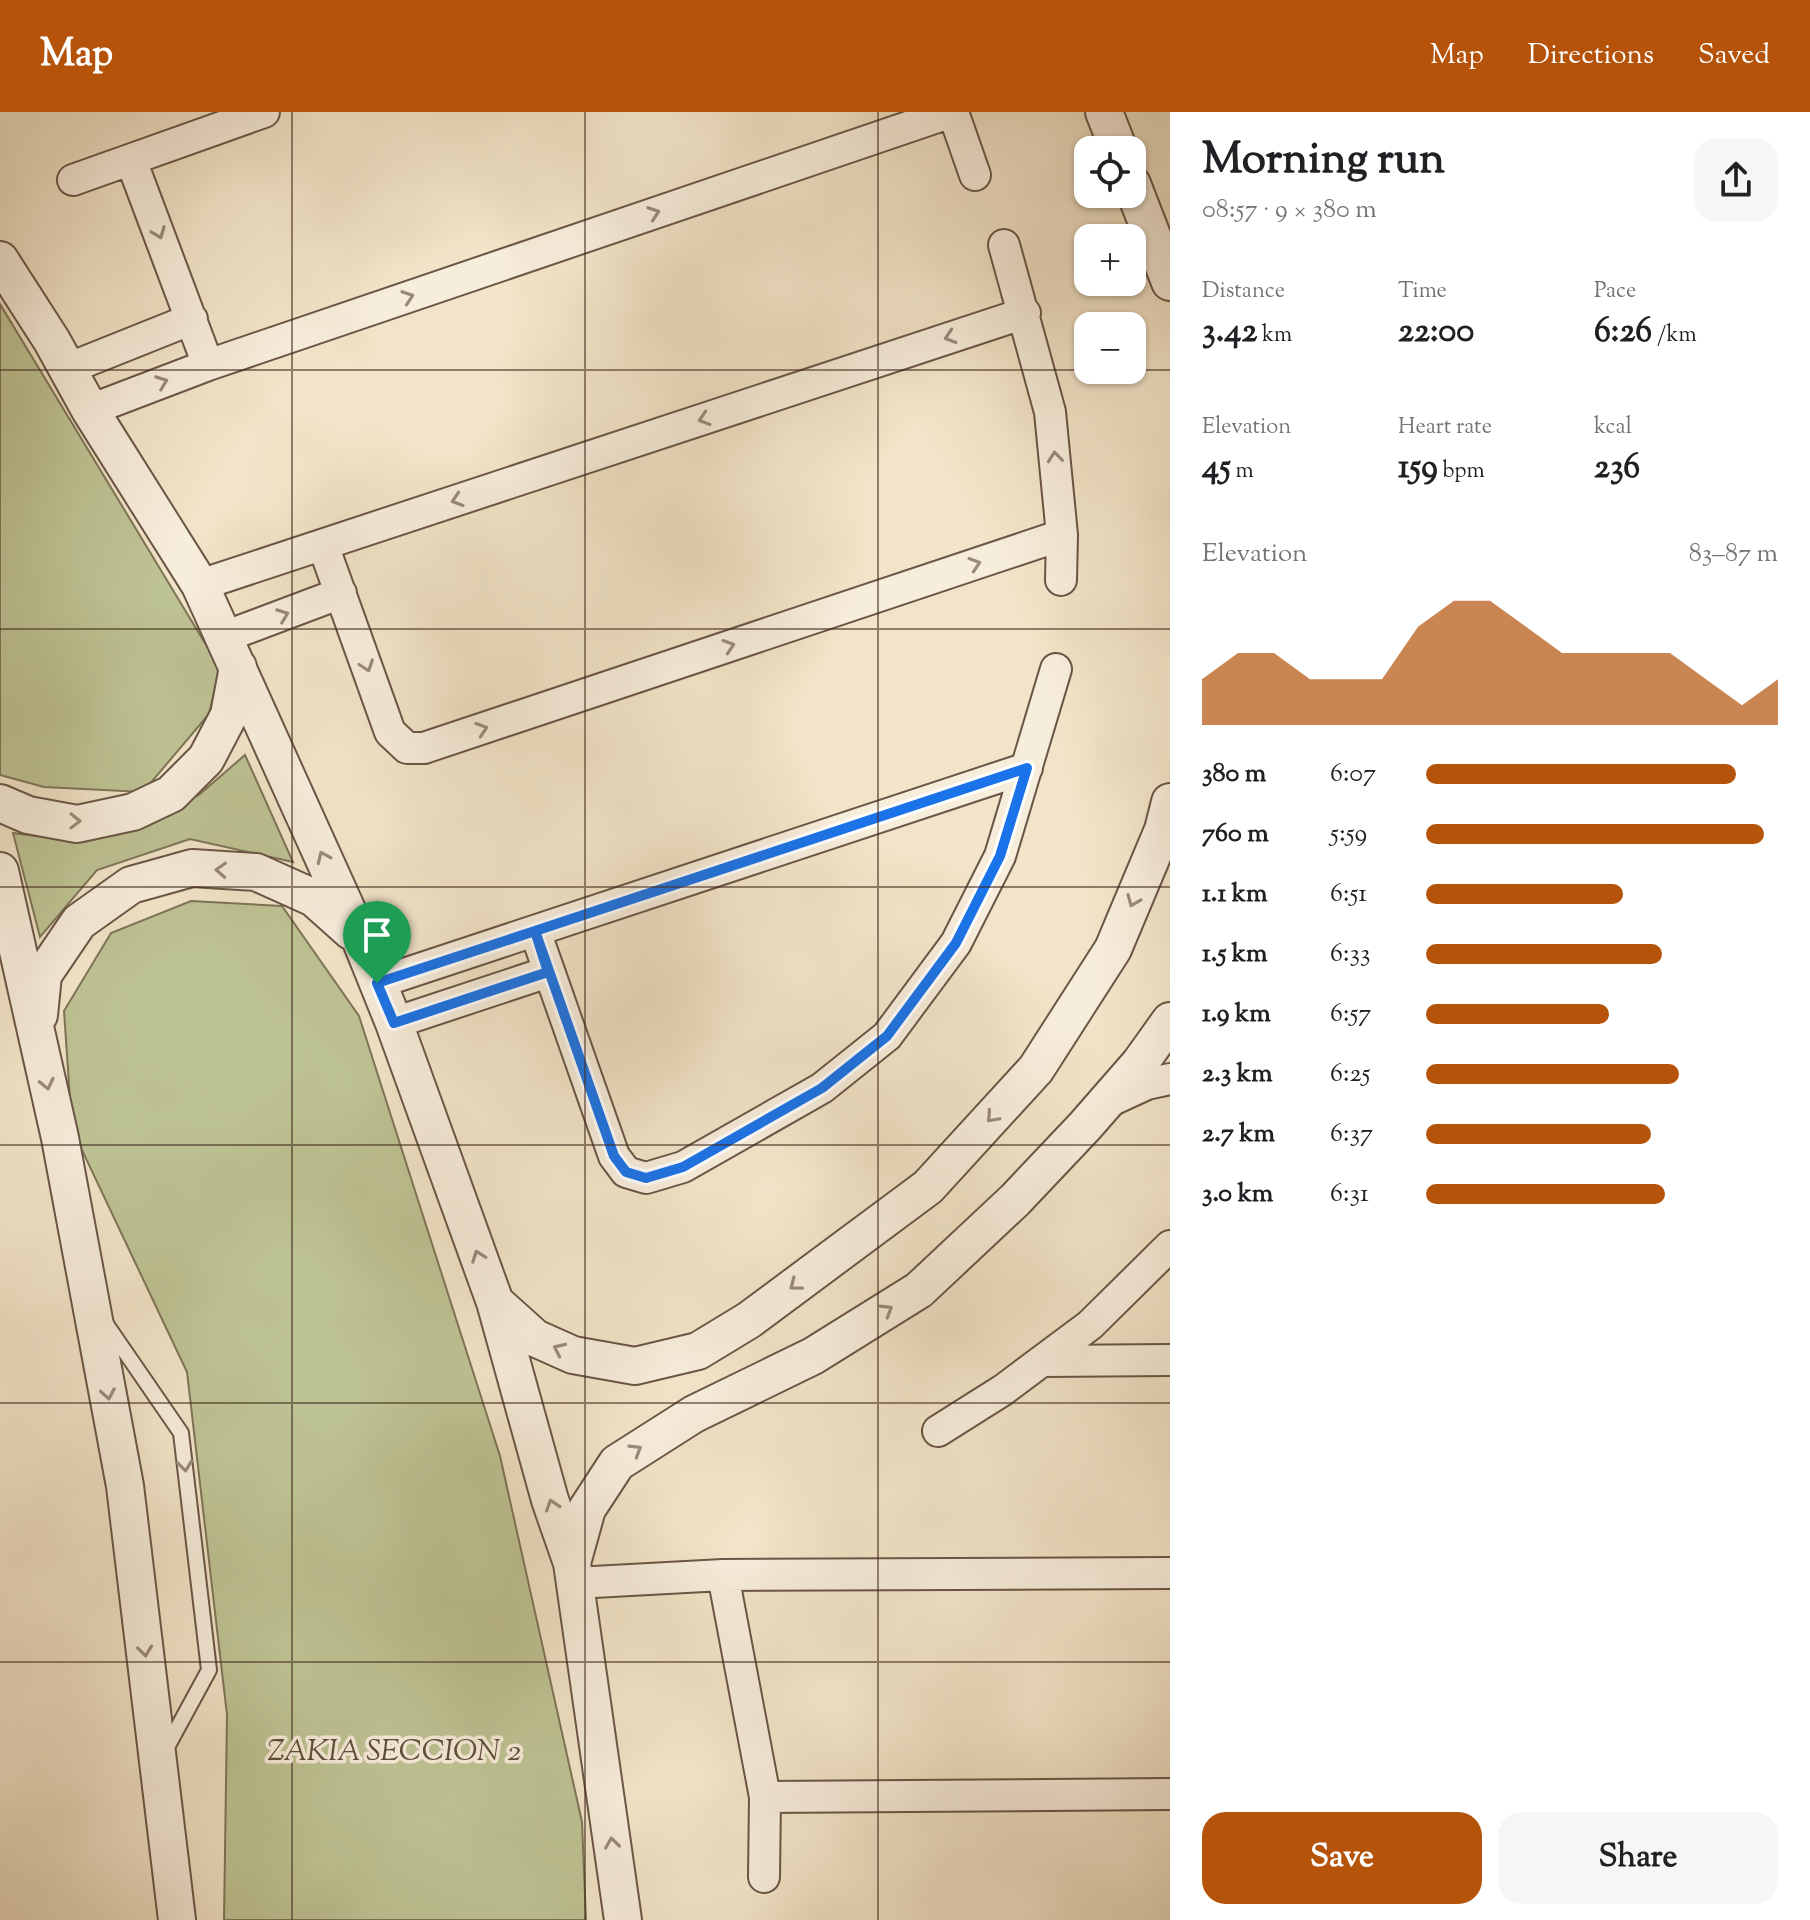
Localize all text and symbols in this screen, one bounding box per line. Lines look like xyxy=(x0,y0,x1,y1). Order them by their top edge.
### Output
text: Map xyxy=(40,29,113,83)
text: Map xyxy=(1430,36,1484,76)
text: Directions xyxy=(1528,36,1654,76)
text: Saved xyxy=(1698,36,1770,76)
text: Morning run xyxy=(1202,130,1445,193)
map controls xyxy=(1074,136,1146,384)
button: locate xyxy=(1074,136,1146,208)
button: share xyxy=(1694,138,1778,222)
text: 08:57 · 9 × 380 m xyxy=(1202,192,1377,229)
one-way arrow xyxy=(646,207,660,223)
button: + xyxy=(1074,224,1146,296)
one-way arrow xyxy=(149,225,166,239)
text: Distance xyxy=(1202,276,1285,308)
text: Time xyxy=(1398,276,1447,308)
text: Pace xyxy=(1594,276,1636,308)
one-way arrow xyxy=(400,290,414,306)
text: 3.42 xyxy=(1202,308,1257,357)
text: 22:00 xyxy=(1398,308,1474,357)
text: 6:26 xyxy=(1594,308,1652,357)
button: − xyxy=(1074,312,1146,384)
text: km xyxy=(1257,320,1292,352)
text: /km xyxy=(1652,320,1697,352)
one-way arrow xyxy=(944,328,958,344)
one-way arrow xyxy=(154,375,168,392)
one-way arrow xyxy=(697,409,711,425)
text: Elevation xyxy=(1202,412,1291,444)
text: Heart rate xyxy=(1398,412,1492,444)
text: kcal xyxy=(1594,412,1632,444)
text: 45 xyxy=(1202,444,1231,493)
text: 159 xyxy=(1398,444,1438,493)
text: 236 xyxy=(1594,444,1640,493)
one-way arrow xyxy=(1046,450,1063,463)
text: m xyxy=(1231,456,1254,488)
text: bpm xyxy=(1438,456,1485,488)
one-way arrow xyxy=(450,491,464,507)
text: Elevation xyxy=(1202,536,1307,573)
text: 83–87 m xyxy=(1689,536,1778,573)
one-way arrow xyxy=(967,557,981,573)
one-way arrow xyxy=(275,608,289,625)
one-way arrow xyxy=(721,640,735,656)
one-way arrow xyxy=(357,659,374,673)
one-way arrow xyxy=(474,722,488,738)
text: 380 m xyxy=(1202,756,1266,793)
text: 6:07 xyxy=(1330,756,1376,793)
one-way arrow xyxy=(69,812,81,830)
text: 760 m xyxy=(1202,816,1269,853)
text: 5:59 xyxy=(1330,816,1367,853)
one-way arrow xyxy=(317,851,333,865)
one-way arrow xyxy=(214,862,227,879)
text: 1.1 km xyxy=(1202,876,1267,913)
text: 6:51 xyxy=(1330,876,1367,913)
one-way arrow xyxy=(1127,893,1143,907)
pin xyxy=(343,901,411,983)
icon: arrive xyxy=(355,913,399,957)
text: 1.5 km xyxy=(1202,936,1268,973)
text: 6:33 xyxy=(1330,936,1370,973)
text: 1.9 km xyxy=(1202,996,1271,1033)
text: 6:57 xyxy=(1330,996,1371,1033)
text: 2.3 km xyxy=(1202,1056,1272,1093)
text: 6:25 xyxy=(1330,1056,1370,1093)
one-way arrow xyxy=(38,1077,55,1091)
one-way arrow xyxy=(987,1108,1002,1122)
text: 2.7 km xyxy=(1202,1116,1275,1153)
text: 6:37 xyxy=(1330,1116,1373,1153)
text: 3.0 km xyxy=(1202,1176,1273,1213)
text: 6:31 xyxy=(1330,1176,1369,1213)
one-way arrow xyxy=(471,1250,488,1264)
one-way arrow xyxy=(790,1276,804,1290)
one-way arrow xyxy=(878,1304,893,1320)
one-way arrow xyxy=(553,1343,568,1359)
one-way arrow xyxy=(99,1387,116,1401)
one-way arrow xyxy=(627,1445,642,1460)
one-way arrow xyxy=(176,1459,193,1473)
one-way arrow xyxy=(546,1499,562,1513)
one-way arrow xyxy=(137,1645,154,1658)
park label: ZAKIA SECCION 2 xyxy=(267,1731,521,1774)
button: Save xyxy=(1202,1812,1482,1904)
button: Share xyxy=(1498,1812,1778,1904)
one-way arrow xyxy=(604,1836,621,1850)

